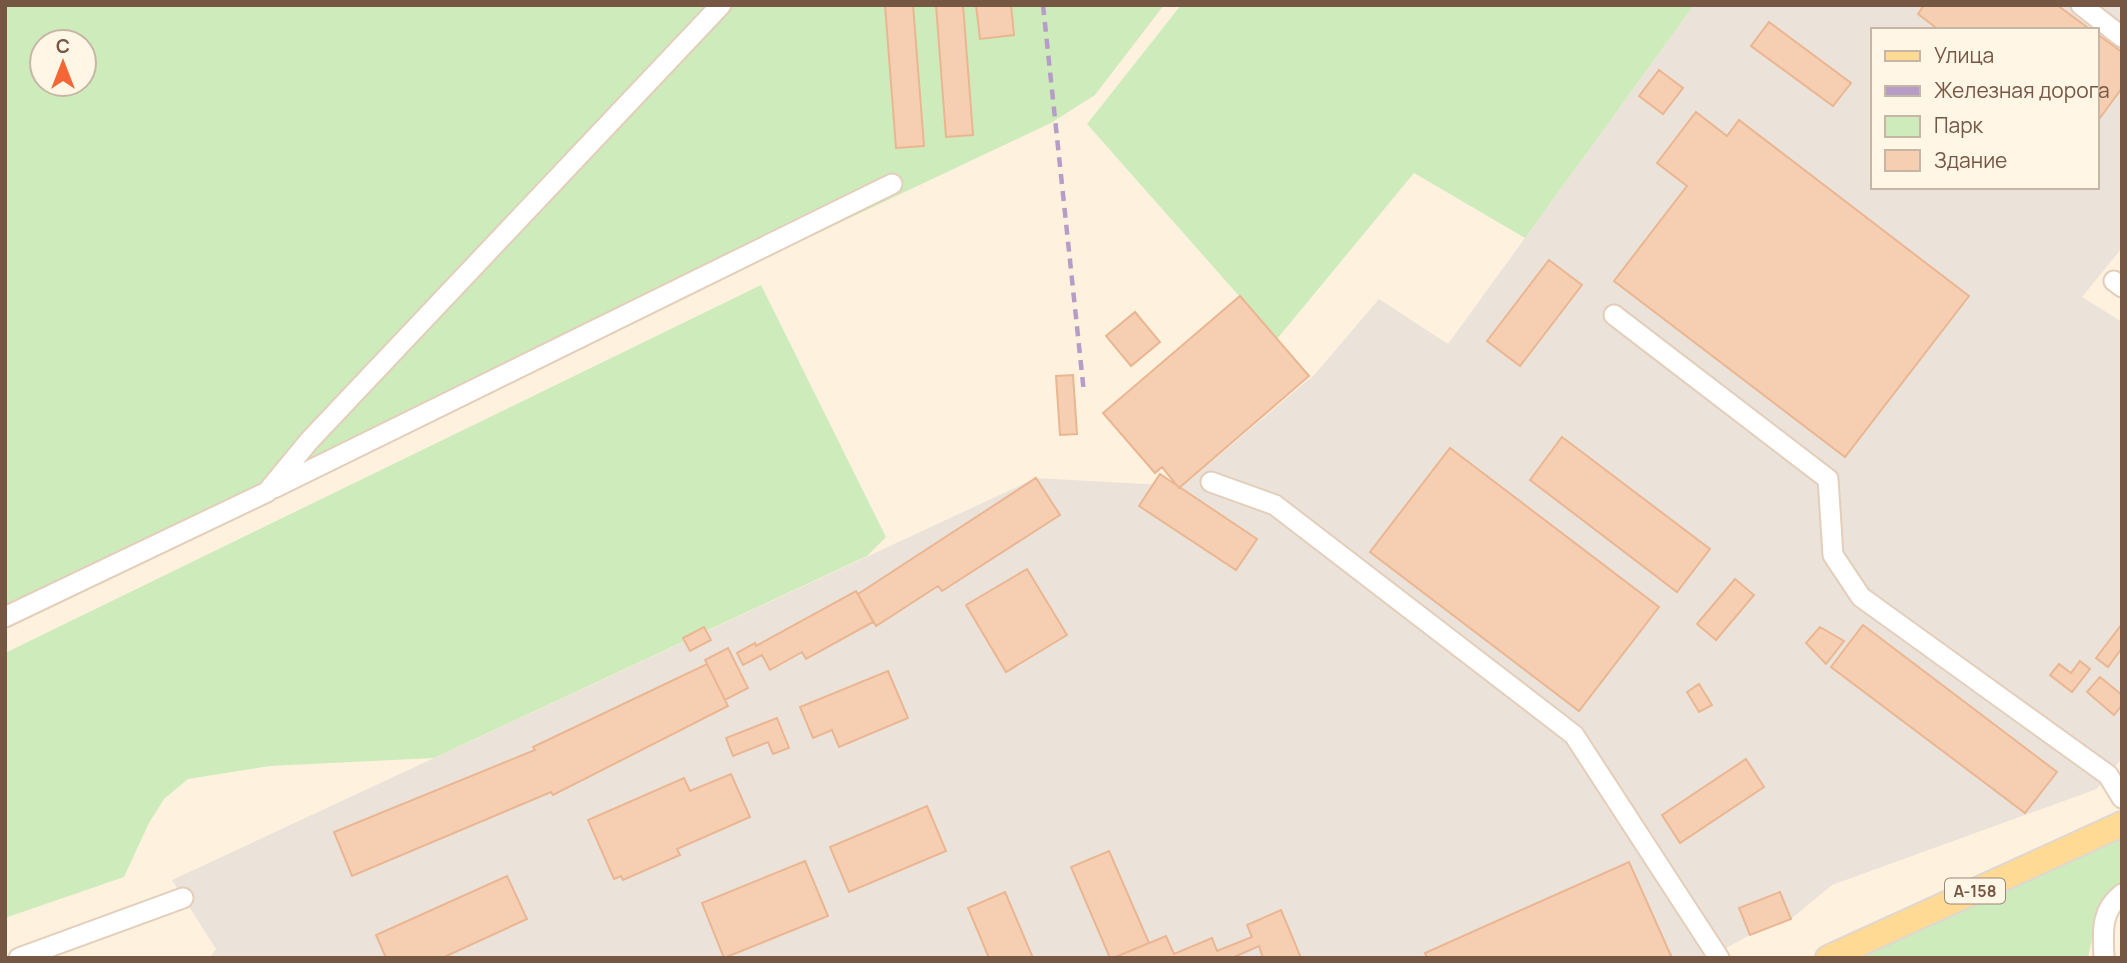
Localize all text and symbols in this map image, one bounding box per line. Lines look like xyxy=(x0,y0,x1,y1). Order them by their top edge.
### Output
north arrow xyxy=(28,28,98,98)
legend xyxy=(1871,28,2099,189)
text: С xyxy=(56,33,70,59)
text: Улица xyxy=(1934,41,1994,69)
text: Железная дорога xyxy=(1934,76,2110,104)
text: Парк xyxy=(1934,111,1984,139)
text: Здание xyxy=(1934,146,2007,174)
road number: А-158 xyxy=(1945,878,2005,904)

